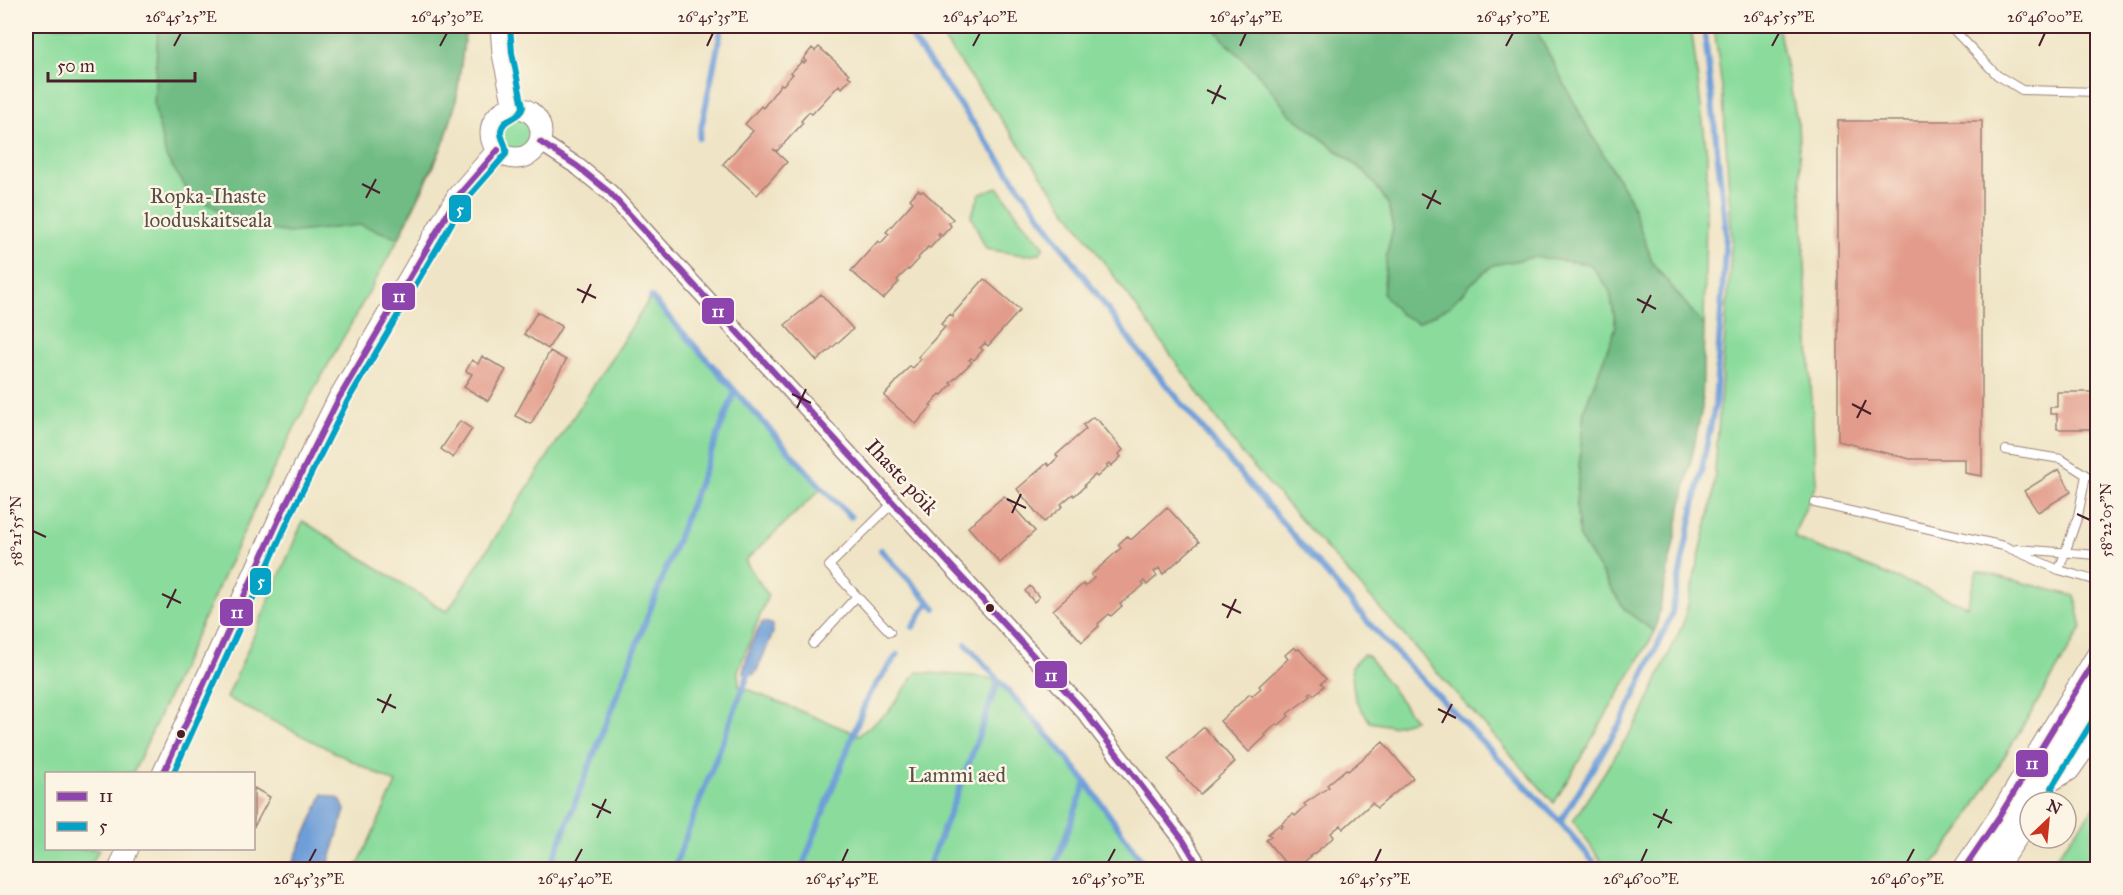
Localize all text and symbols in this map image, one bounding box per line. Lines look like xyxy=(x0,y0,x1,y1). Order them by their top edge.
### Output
text: 26°45'25"E xyxy=(145,8,217,26)
text: 26°45'30"E xyxy=(411,8,483,26)
text: 26°45'35"E xyxy=(678,8,748,26)
text: 26°45'40"E xyxy=(943,8,1017,26)
text: 26°45'45"E xyxy=(1210,8,1283,26)
text: 26°45'50"E xyxy=(1476,8,1550,26)
text: 26°45'55"E xyxy=(1743,8,1815,26)
text: 26°46'00"E xyxy=(2007,8,2083,26)
scale bar xyxy=(48,45,195,83)
text: 50 m xyxy=(57,55,95,77)
park label: Ropka-Ihaste looduskaitseala xyxy=(144,183,272,233)
line badge: 5 xyxy=(448,194,472,223)
text: 5 xyxy=(456,200,464,219)
line badge: 11 xyxy=(381,282,416,311)
text: 11 xyxy=(393,287,406,306)
line badge: 11 xyxy=(701,297,735,325)
text: 11 xyxy=(712,302,725,321)
street label: Ihaste põik xyxy=(860,434,944,521)
text: 58°22'05"N xyxy=(2097,483,2115,557)
text: 58°21'55"N xyxy=(7,495,25,567)
line badge: 5 xyxy=(249,567,272,596)
text: 5 xyxy=(257,572,265,591)
line badge: 11 xyxy=(219,598,254,627)
unlabelled marker xyxy=(984,602,996,614)
text: 11 xyxy=(231,603,244,622)
line badge: 11 xyxy=(1034,660,1068,689)
text: 11 xyxy=(1045,666,1058,685)
unlabelled marker xyxy=(175,728,187,740)
line badge: 11 xyxy=(2015,749,2049,778)
text: 11 xyxy=(2026,754,2039,773)
park label: Lammi aed xyxy=(908,762,1007,788)
legend xyxy=(45,772,255,850)
text: 11 xyxy=(99,785,113,807)
north arrow xyxy=(2018,790,2078,850)
text: N xyxy=(2044,795,2065,819)
text: 5 xyxy=(99,815,108,837)
text: 26°45'35"E xyxy=(274,870,344,888)
text: 26°45'40"E xyxy=(538,870,612,888)
text: 26°45'45"E xyxy=(806,870,879,888)
text: 26°45'50"E xyxy=(1071,870,1145,888)
text: 26°45'55"E xyxy=(1339,870,1411,888)
text: 26°46'00"E xyxy=(1603,870,1679,888)
text: 26°46'05"E xyxy=(1870,870,1944,888)

